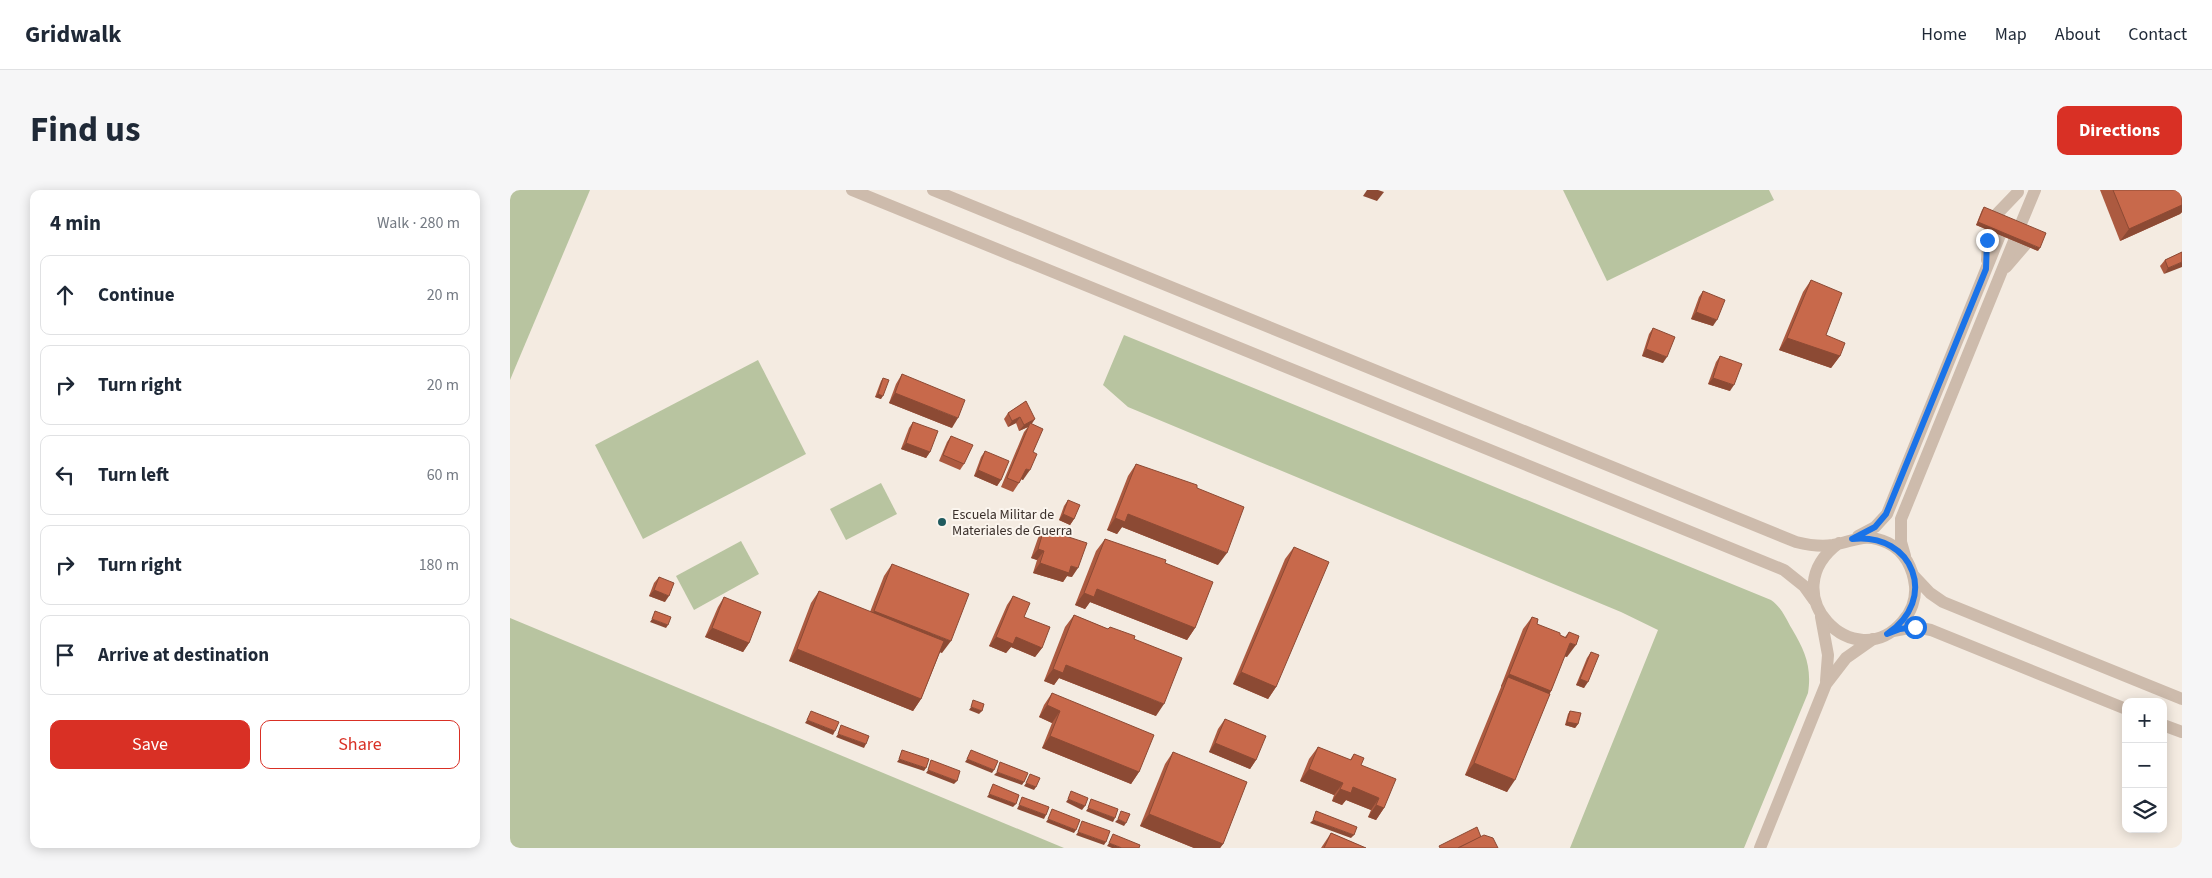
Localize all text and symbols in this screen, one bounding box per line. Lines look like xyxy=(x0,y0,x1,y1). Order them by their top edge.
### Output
text: Gridwalk xyxy=(25,17,121,52)
text: Home xyxy=(1921,22,1967,47)
text: Map xyxy=(1995,22,2027,47)
text: About xyxy=(2055,22,2100,47)
text: Contact xyxy=(2128,22,2187,47)
text: Find us xyxy=(30,105,140,155)
button: Directions xyxy=(2057,106,2182,155)
text: 4 min xyxy=(50,208,101,238)
text: Walk · 280 m xyxy=(377,212,460,234)
route end xyxy=(1976,229,1999,252)
icon: ahead xyxy=(51,281,79,309)
text: Continue xyxy=(98,282,175,309)
text: 20 m xyxy=(427,284,459,306)
icon: right xyxy=(51,371,79,399)
text: Turn right xyxy=(98,372,182,399)
text: 20 m xyxy=(427,374,459,396)
icon: left xyxy=(51,461,79,489)
text: Turn left xyxy=(98,462,169,489)
text: 60 m xyxy=(427,464,459,486)
place label: Escuela Militar de Materiales de Guerra xyxy=(952,505,1072,541)
marker: Escuela Militar de Materiales de Guerra xyxy=(936,516,948,528)
icon: right xyxy=(51,551,79,579)
text: Turn right xyxy=(98,552,182,579)
text: 180 m xyxy=(419,554,459,576)
route start xyxy=(1904,616,1927,639)
icon: arrive xyxy=(51,641,79,669)
text: Arrive at destination xyxy=(98,642,269,669)
map controls xyxy=(2122,698,2167,833)
button: + xyxy=(2122,698,2167,743)
button: Save xyxy=(50,720,250,769)
button: Share xyxy=(260,720,460,769)
button: − xyxy=(2122,743,2167,788)
button: layers xyxy=(2122,788,2167,833)

